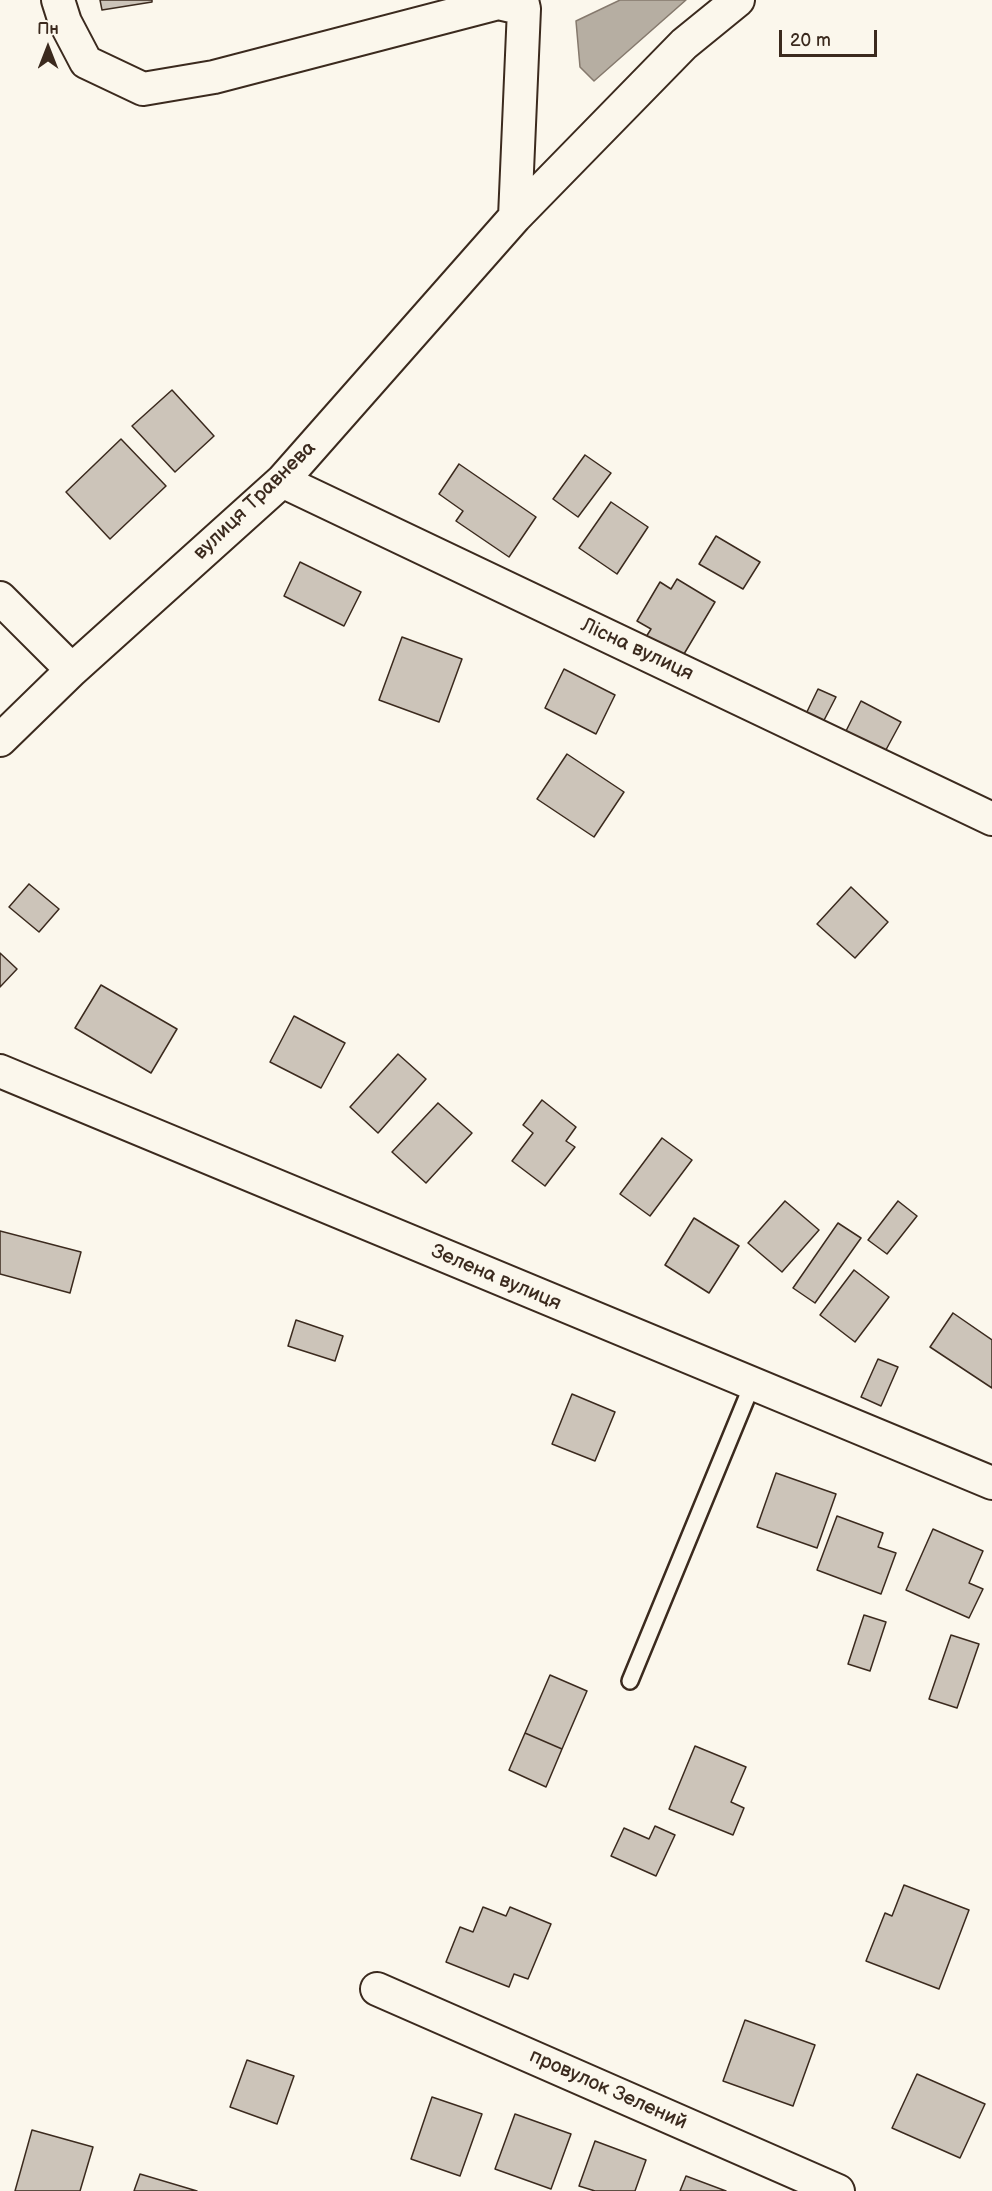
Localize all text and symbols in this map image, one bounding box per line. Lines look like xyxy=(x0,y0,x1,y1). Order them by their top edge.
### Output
north arrow xyxy=(18,18,78,78)
scale bar xyxy=(782,18,880,56)
text: Пн xyxy=(37,20,59,39)
text: 20 m xyxy=(790,30,831,51)
street label: вулиця Травнева xyxy=(189,437,321,565)
street label: Лісна вулиця xyxy=(577,614,697,686)
street label: Зелена вулиця xyxy=(427,1240,565,1316)
street label: провулок Зелений xyxy=(525,2044,691,2136)

